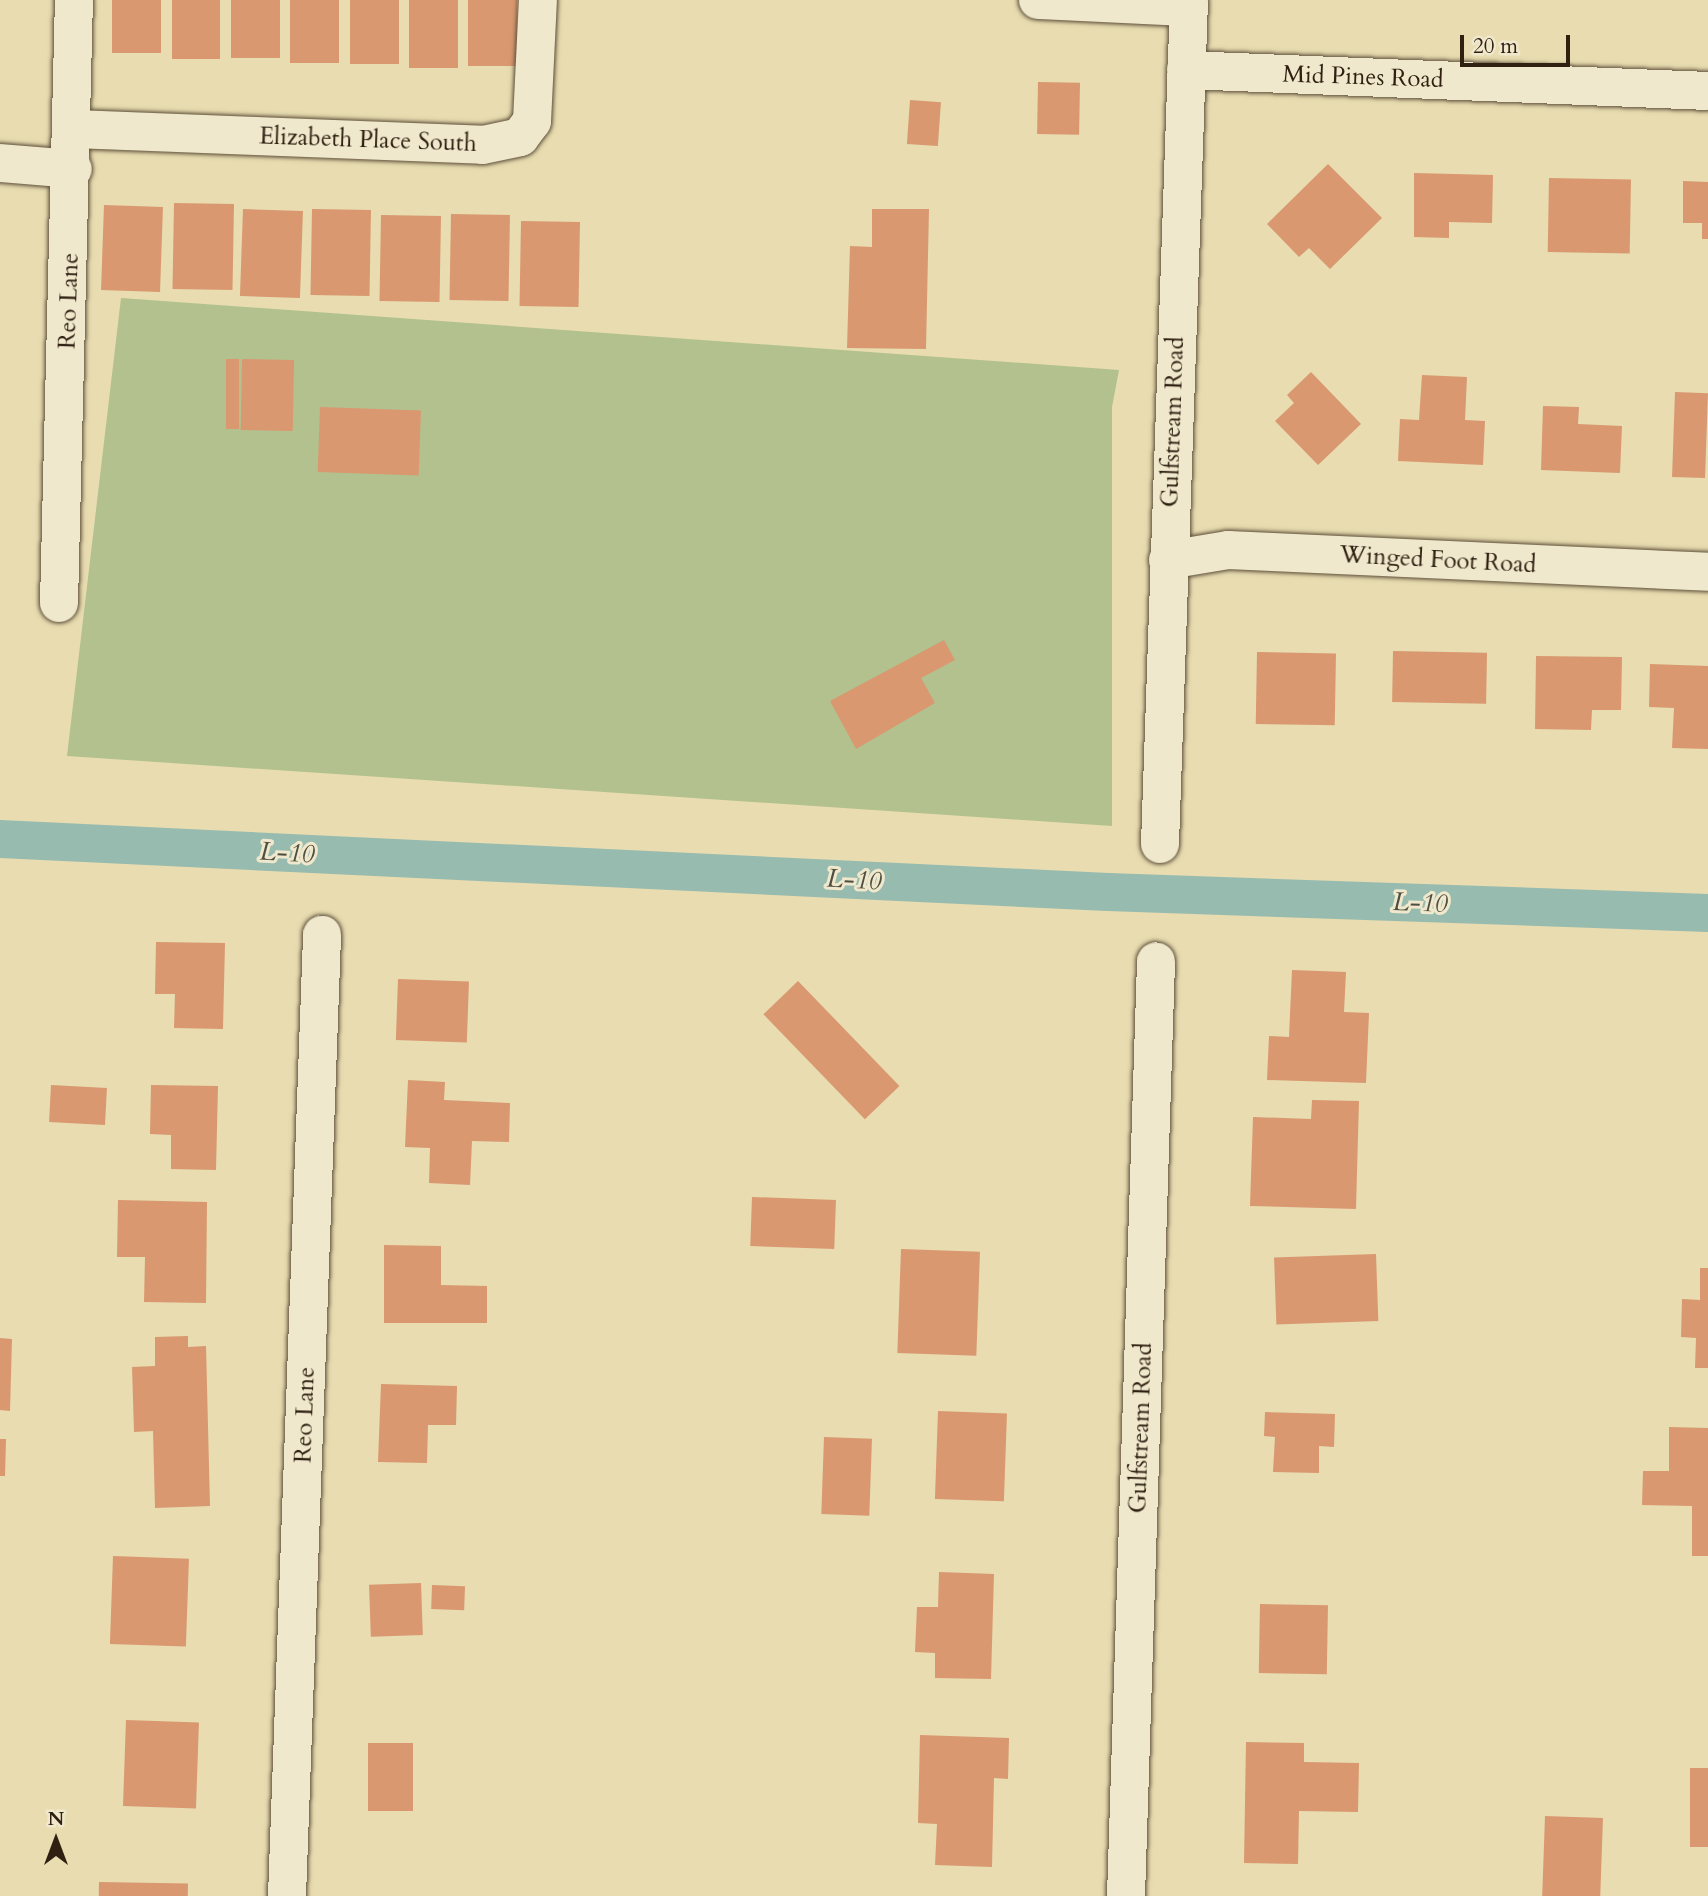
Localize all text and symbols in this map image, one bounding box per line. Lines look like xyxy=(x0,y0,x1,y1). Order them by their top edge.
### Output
scale bar xyxy=(1463,21,1573,65)
text: 20 m xyxy=(1473,32,1518,61)
street label: Mid Pines Road xyxy=(1282,60,1444,94)
street label: Elizabeth Place South xyxy=(259,122,477,158)
street label: Reo Lane xyxy=(53,252,85,350)
street label: Gulfstream Road xyxy=(1156,336,1190,508)
street label: Winged Foot Road xyxy=(1339,540,1537,580)
water label: L-10 xyxy=(259,836,315,870)
water label: L-10 xyxy=(826,863,882,897)
water label: L-10 xyxy=(1392,886,1448,920)
street label: Gulfstream Road xyxy=(1124,1342,1158,1514)
street label: Reo Lane xyxy=(289,1366,321,1464)
north arrow xyxy=(21,1805,91,1875)
text: N xyxy=(48,1806,64,1832)

